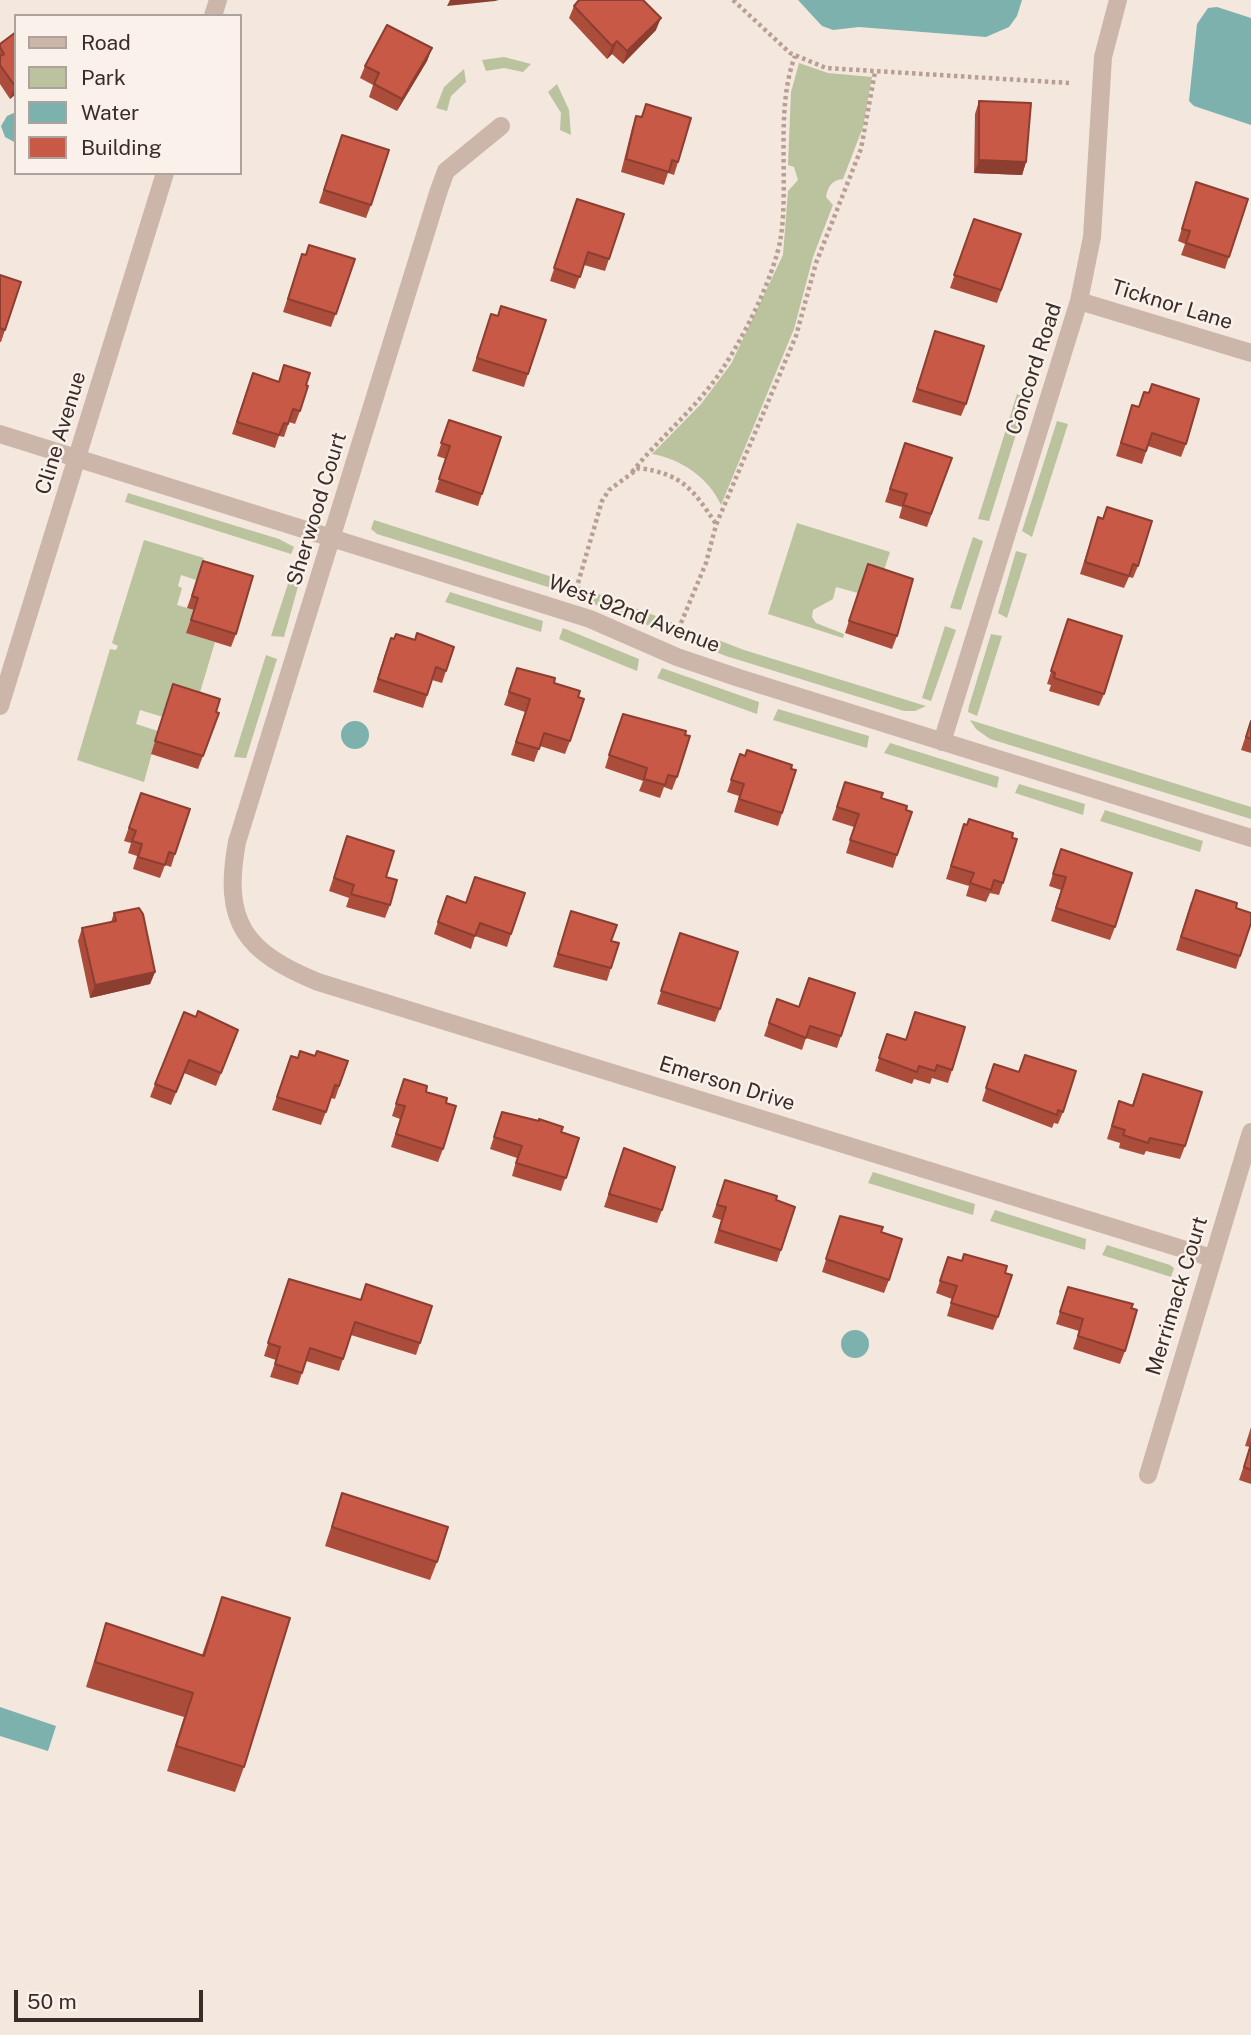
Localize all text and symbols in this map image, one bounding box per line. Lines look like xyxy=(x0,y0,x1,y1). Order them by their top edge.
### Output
legend xyxy=(14,14,242,175)
text: Road xyxy=(81,30,131,55)
text: Park xyxy=(81,65,126,90)
text: Water xyxy=(81,100,139,125)
text: Building xyxy=(81,135,162,160)
street label: Ticknor Lane xyxy=(1108,275,1236,335)
street label: Concord Road xyxy=(1001,300,1067,438)
street label: Cline Avenue xyxy=(30,368,92,498)
street label: Sherwood Court xyxy=(282,429,352,589)
street label: West 92nd Avenue xyxy=(545,570,723,658)
street label: Emerson Drive xyxy=(656,1051,798,1117)
street label: Merrimack Court xyxy=(1141,1214,1213,1378)
scale bar xyxy=(18,1976,206,2020)
text: 50 m xyxy=(27,1989,77,2014)

